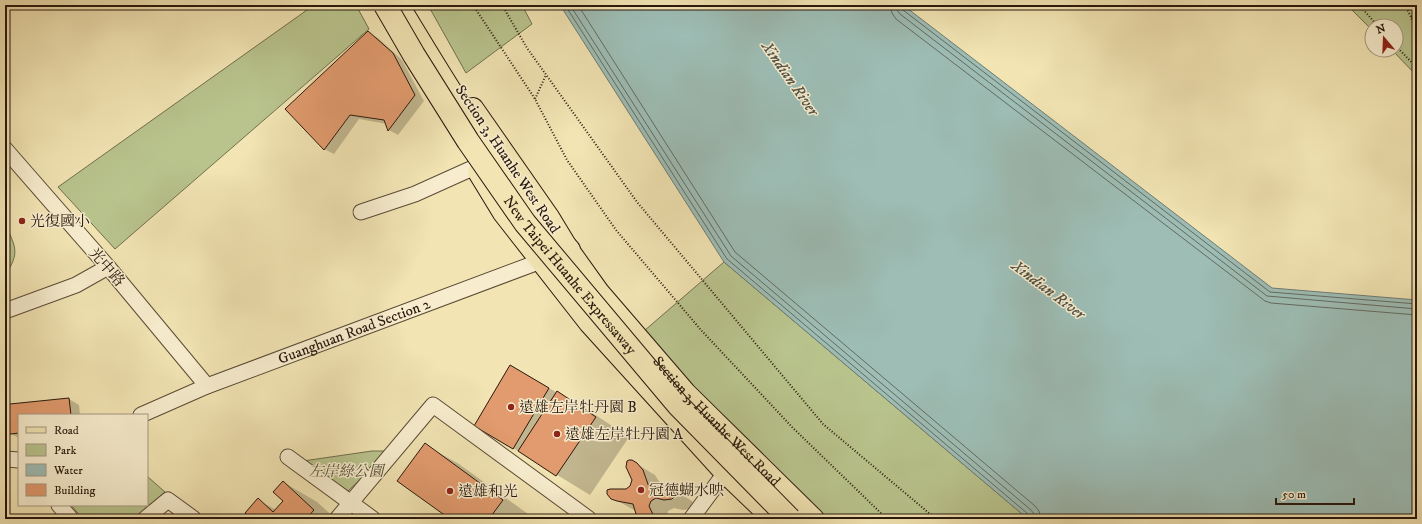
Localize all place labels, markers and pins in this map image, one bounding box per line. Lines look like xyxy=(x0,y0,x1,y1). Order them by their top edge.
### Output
place label: 光復國小 xyxy=(30,212,90,231)
marker: 光復國小 xyxy=(17,216,27,226)
place label: 遠雄左岸牡丹園 B xyxy=(519,398,637,417)
marker: 遠雄左岸牡丹園 B xyxy=(506,402,516,412)
place label: 遠雄左岸牡丹園 A xyxy=(565,425,683,444)
marker: 遠雄左岸牡丹園 A xyxy=(552,429,562,439)
place label: 冠德蝴水映 xyxy=(649,481,724,500)
place label: 遠雄和光 xyxy=(458,482,518,501)
marker: 冠德蝴水映 xyxy=(636,485,646,495)
marker: 遠雄和光 xyxy=(445,486,455,496)

